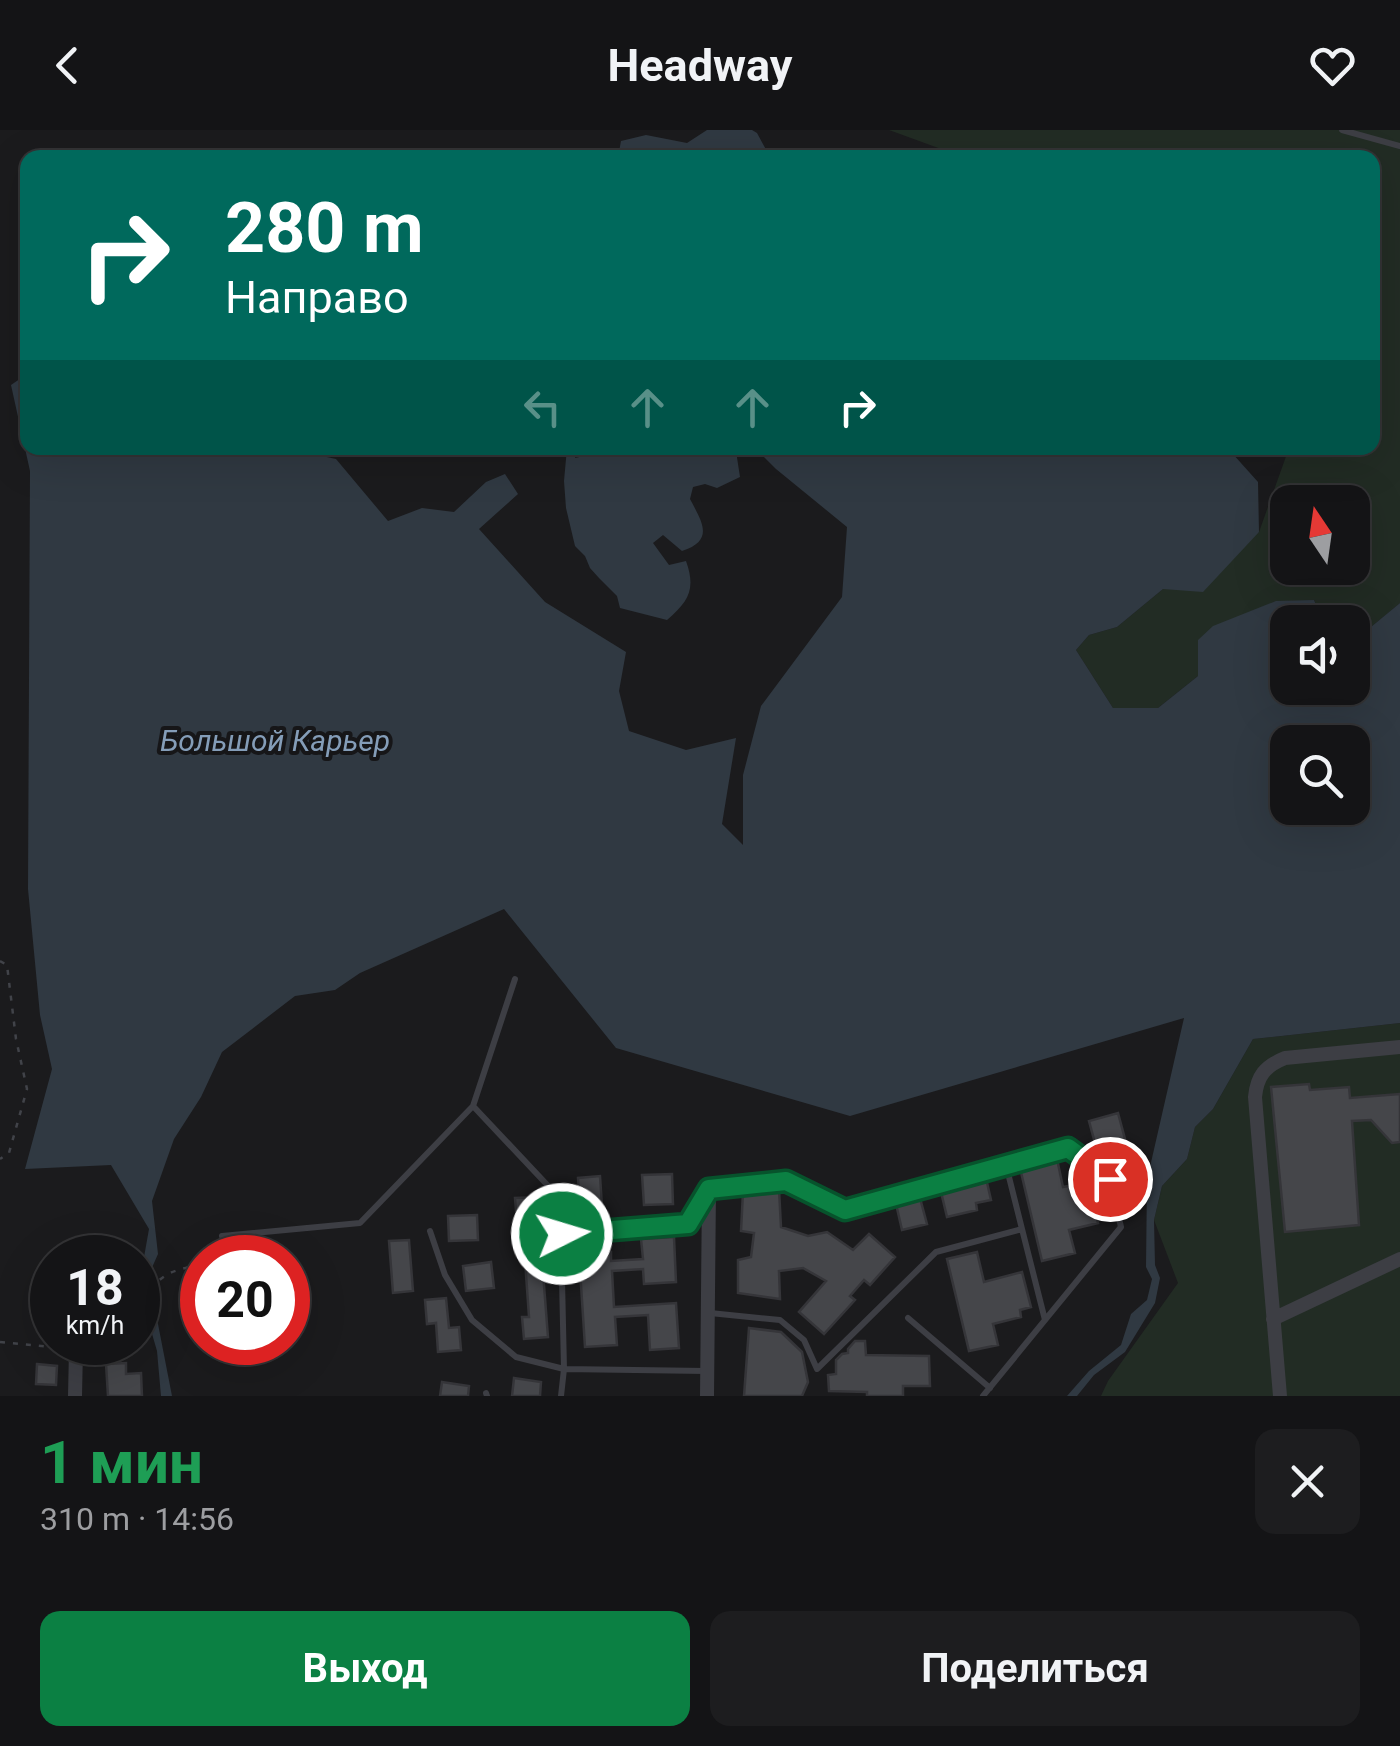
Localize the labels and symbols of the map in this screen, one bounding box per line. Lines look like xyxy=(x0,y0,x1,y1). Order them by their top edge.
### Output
north arrow xyxy=(1270,485,1370,585)
water label: Большой Карьер xyxy=(160,723,390,758)
pin xyxy=(1068,1137,1153,1222)
position arrow xyxy=(510,1182,614,1286)
speed limit sign: 20 xyxy=(180,1235,310,1365)

